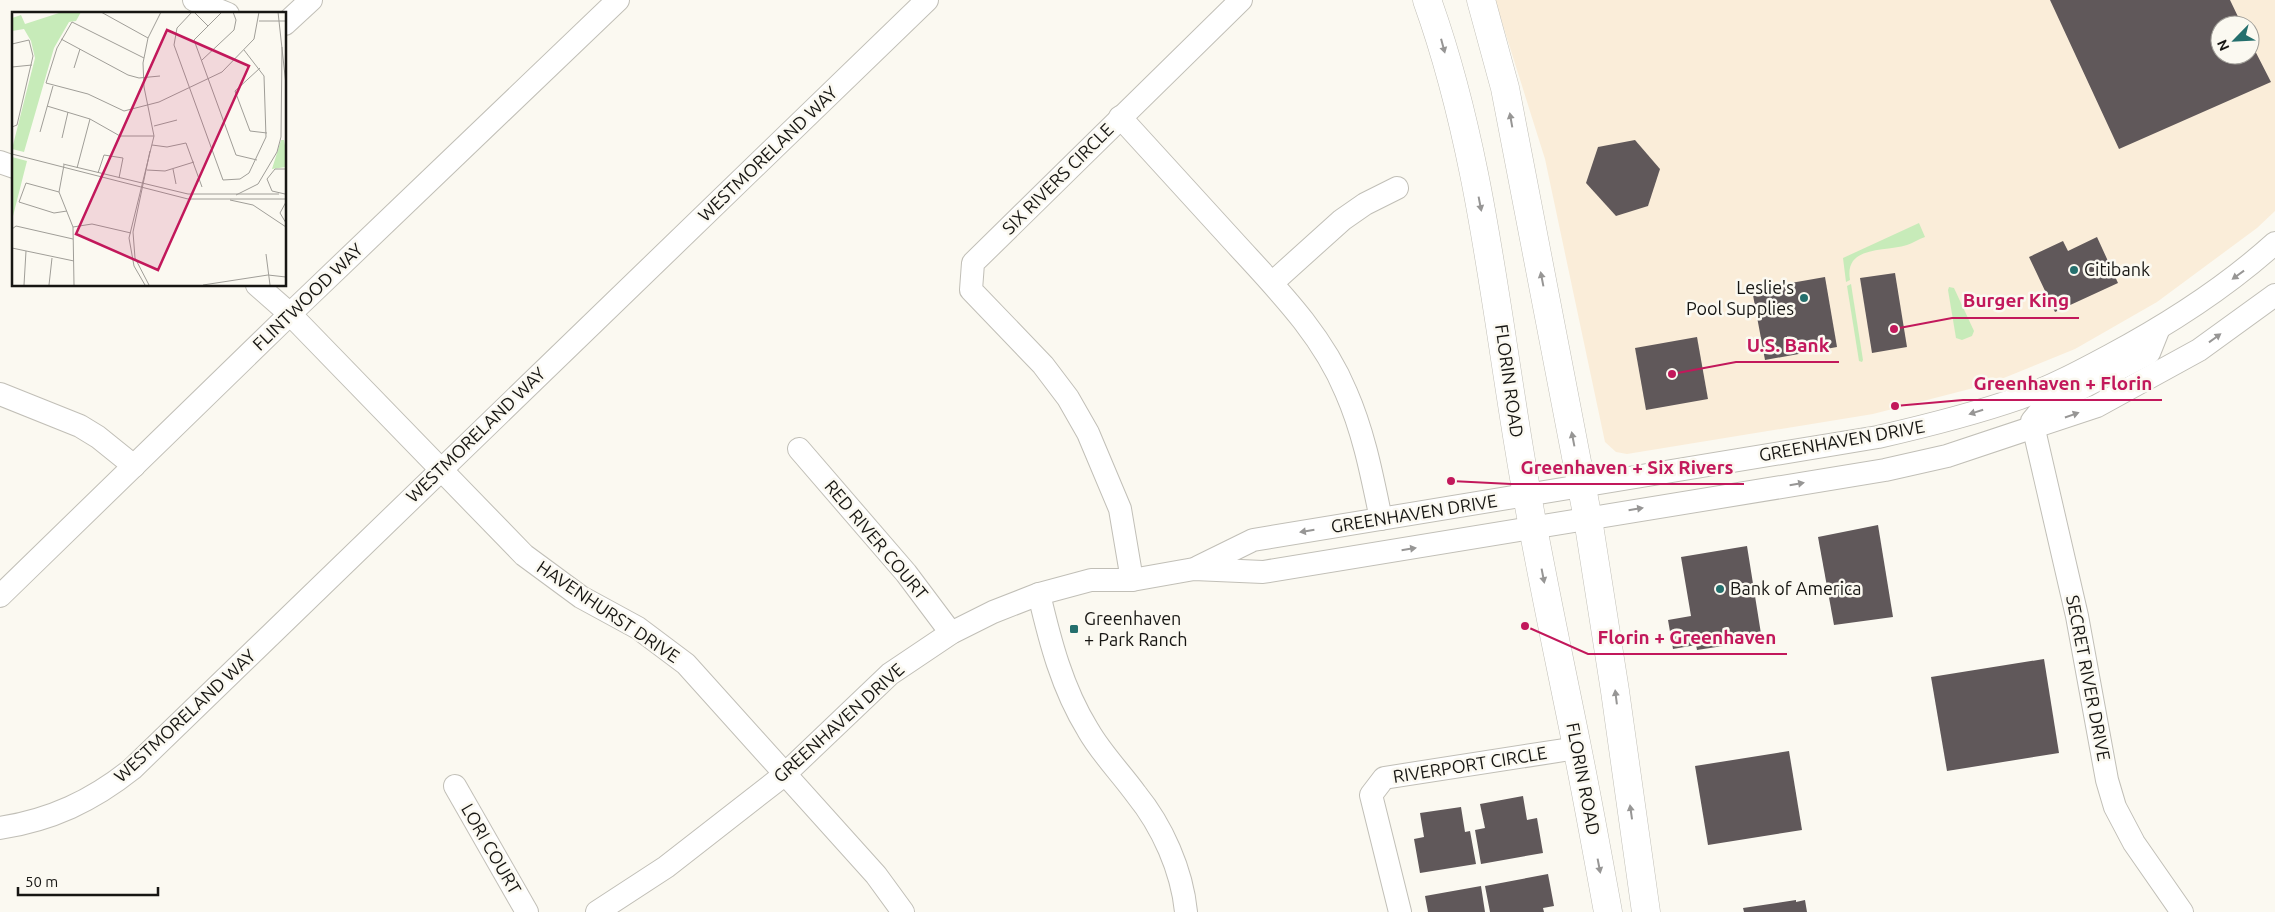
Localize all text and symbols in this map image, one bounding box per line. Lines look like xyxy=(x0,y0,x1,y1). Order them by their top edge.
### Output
inset map xyxy=(12,12,286,286)
north arrow xyxy=(2210,15,2260,65)
text: N xyxy=(2214,37,2233,53)
one-way arrow xyxy=(1439,39,1447,54)
street label: WESTMORELAND WAY xyxy=(694,81,841,225)
one-way arrow xyxy=(1506,111,1514,127)
street label: SIX RIVERS CIRCLE xyxy=(998,119,1117,238)
one-way arrow xyxy=(1477,197,1485,213)
street label: FLINTWOOD WAY xyxy=(248,238,367,354)
place label: Citibank xyxy=(2084,259,2150,279)
marker: Citibank xyxy=(2068,264,2080,276)
one-way arrow xyxy=(2231,270,2245,280)
one-way arrow xyxy=(1537,271,1545,287)
place label: Leslie's Pool Supplies xyxy=(1686,277,1794,318)
callout: Burger King xyxy=(1952,284,2079,318)
text: Burger King xyxy=(1963,289,2069,311)
marker: Leslie's Pool Supplies xyxy=(1798,292,1810,304)
street label: FLORIN ROAD xyxy=(1492,323,1528,439)
callout: U.S. Bank xyxy=(1736,328,1839,362)
one-way arrow xyxy=(2208,333,2222,343)
text: U.S. Bank xyxy=(1747,334,1830,356)
street label: WESTMORELAND WAY xyxy=(402,362,549,506)
callout: Greenhaven + Florin xyxy=(1963,366,2162,400)
text: Greenhaven + Florin xyxy=(1974,372,2152,394)
one-way arrow xyxy=(1969,408,1984,416)
one-way arrow xyxy=(2065,410,2080,418)
street label: GREENHAVEN DRIVE xyxy=(1757,416,1926,464)
one-way arrow xyxy=(1569,430,1577,446)
callout: Greenhaven + Six Rivers xyxy=(1511,450,1744,484)
text: Greenhaven + Six Rivers xyxy=(1521,456,1733,478)
street label: RED RIVER COURT xyxy=(821,476,932,603)
one-way arrow xyxy=(1789,480,1805,488)
street label: GREENHAVEN DRIVE xyxy=(1329,490,1498,536)
one-way arrow xyxy=(1628,505,1644,513)
one-way arrow xyxy=(1299,528,1315,536)
one-way arrow xyxy=(1401,544,1417,552)
street label: HAVENHURST DRIVE xyxy=(534,556,684,666)
one-way arrow xyxy=(1539,568,1547,584)
place label: Bank of America xyxy=(1730,578,1862,598)
marker: Bank of America xyxy=(1714,583,1726,595)
street label: SECRET RIVER DRIVE xyxy=(2063,593,2115,762)
place label: Greenhaven + Park Ranch xyxy=(1084,608,1188,649)
callout: Florin + Greenhaven xyxy=(1588,620,1787,654)
marker: Greenhaven + Park Ranch xyxy=(1068,623,1080,635)
text: Florin + Greenhaven xyxy=(1598,626,1776,648)
street label: WESTMORELAND WAY xyxy=(110,644,259,786)
street label: GREENHAVEN DRIVE xyxy=(769,659,907,786)
one-way arrow xyxy=(1612,689,1620,705)
street label: FLORIN ROAD xyxy=(1563,721,1605,837)
street label: RIVERPORT CIRCLE xyxy=(1391,742,1548,786)
street label: LORI COURT xyxy=(458,800,526,897)
one-way arrow xyxy=(1627,803,1635,819)
one-way arrow xyxy=(1596,858,1604,874)
scale bar xyxy=(18,864,158,896)
text: 50 m xyxy=(25,873,58,890)

